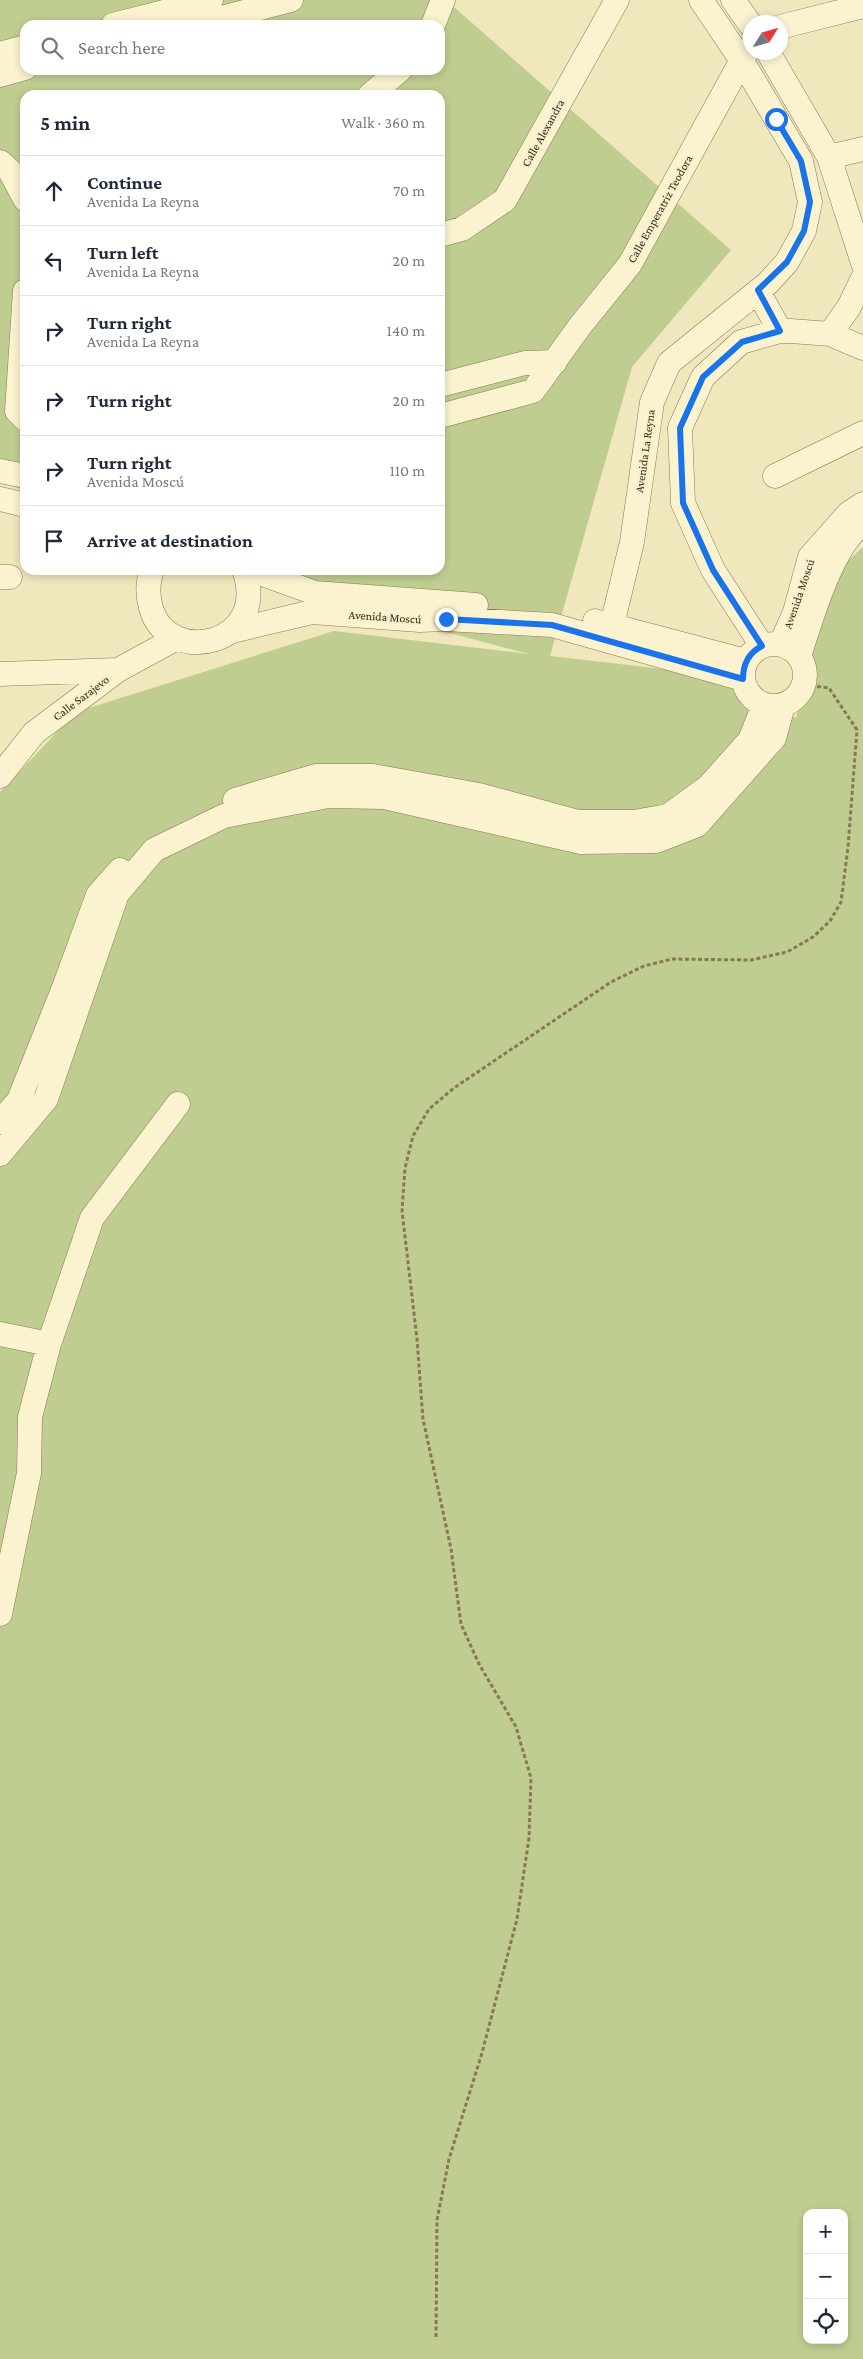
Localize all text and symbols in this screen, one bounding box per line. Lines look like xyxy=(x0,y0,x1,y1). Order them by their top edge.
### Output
north arrow xyxy=(743,15,788,60)
search box xyxy=(20,20,445,75)
icon: search xyxy=(38,34,66,62)
text: Search here xyxy=(78,37,165,58)
street label: Calle Alexandra xyxy=(519,96,568,169)
route start xyxy=(765,108,788,131)
text: 5 min xyxy=(40,111,90,135)
text: Walk · 360 m xyxy=(341,114,425,131)
street label: Calle Emperatriz Teodora xyxy=(624,152,696,266)
text: Continue xyxy=(87,172,162,193)
icon: ahead xyxy=(40,177,68,205)
text: 70 m xyxy=(393,182,425,199)
text: Avenida La Reyna xyxy=(87,193,199,210)
text: Turn left xyxy=(87,242,159,263)
icon: left xyxy=(40,247,68,275)
text: 20 m xyxy=(392,252,425,269)
text: Avenida La Reyna xyxy=(87,263,199,280)
text: Turn right xyxy=(87,312,172,333)
icon: right xyxy=(40,317,68,345)
text: 140 m xyxy=(387,322,425,339)
text: Avenida La Reyna xyxy=(87,333,199,350)
icon: right xyxy=(40,387,68,415)
text: Turn right xyxy=(87,390,172,411)
text: 20 m xyxy=(392,392,425,409)
street label: Avenida La Reyna xyxy=(632,408,658,494)
text: Turn right xyxy=(87,452,172,473)
icon: right xyxy=(40,457,68,485)
text: 110 m xyxy=(389,462,425,479)
text: Avenida Moscú xyxy=(87,473,184,490)
icon: arrive xyxy=(40,527,68,555)
text: Arrive at destination xyxy=(87,530,253,551)
street label: Avenida Moscú xyxy=(781,557,818,631)
street label: Avenida Moscú xyxy=(348,607,423,627)
route end xyxy=(435,608,458,631)
street label: Calle Sarajevo xyxy=(50,672,112,724)
map controls xyxy=(803,2209,848,2344)
button: + xyxy=(803,2209,848,2254)
button: − xyxy=(803,2254,848,2299)
button: locate xyxy=(803,2299,848,2344)

